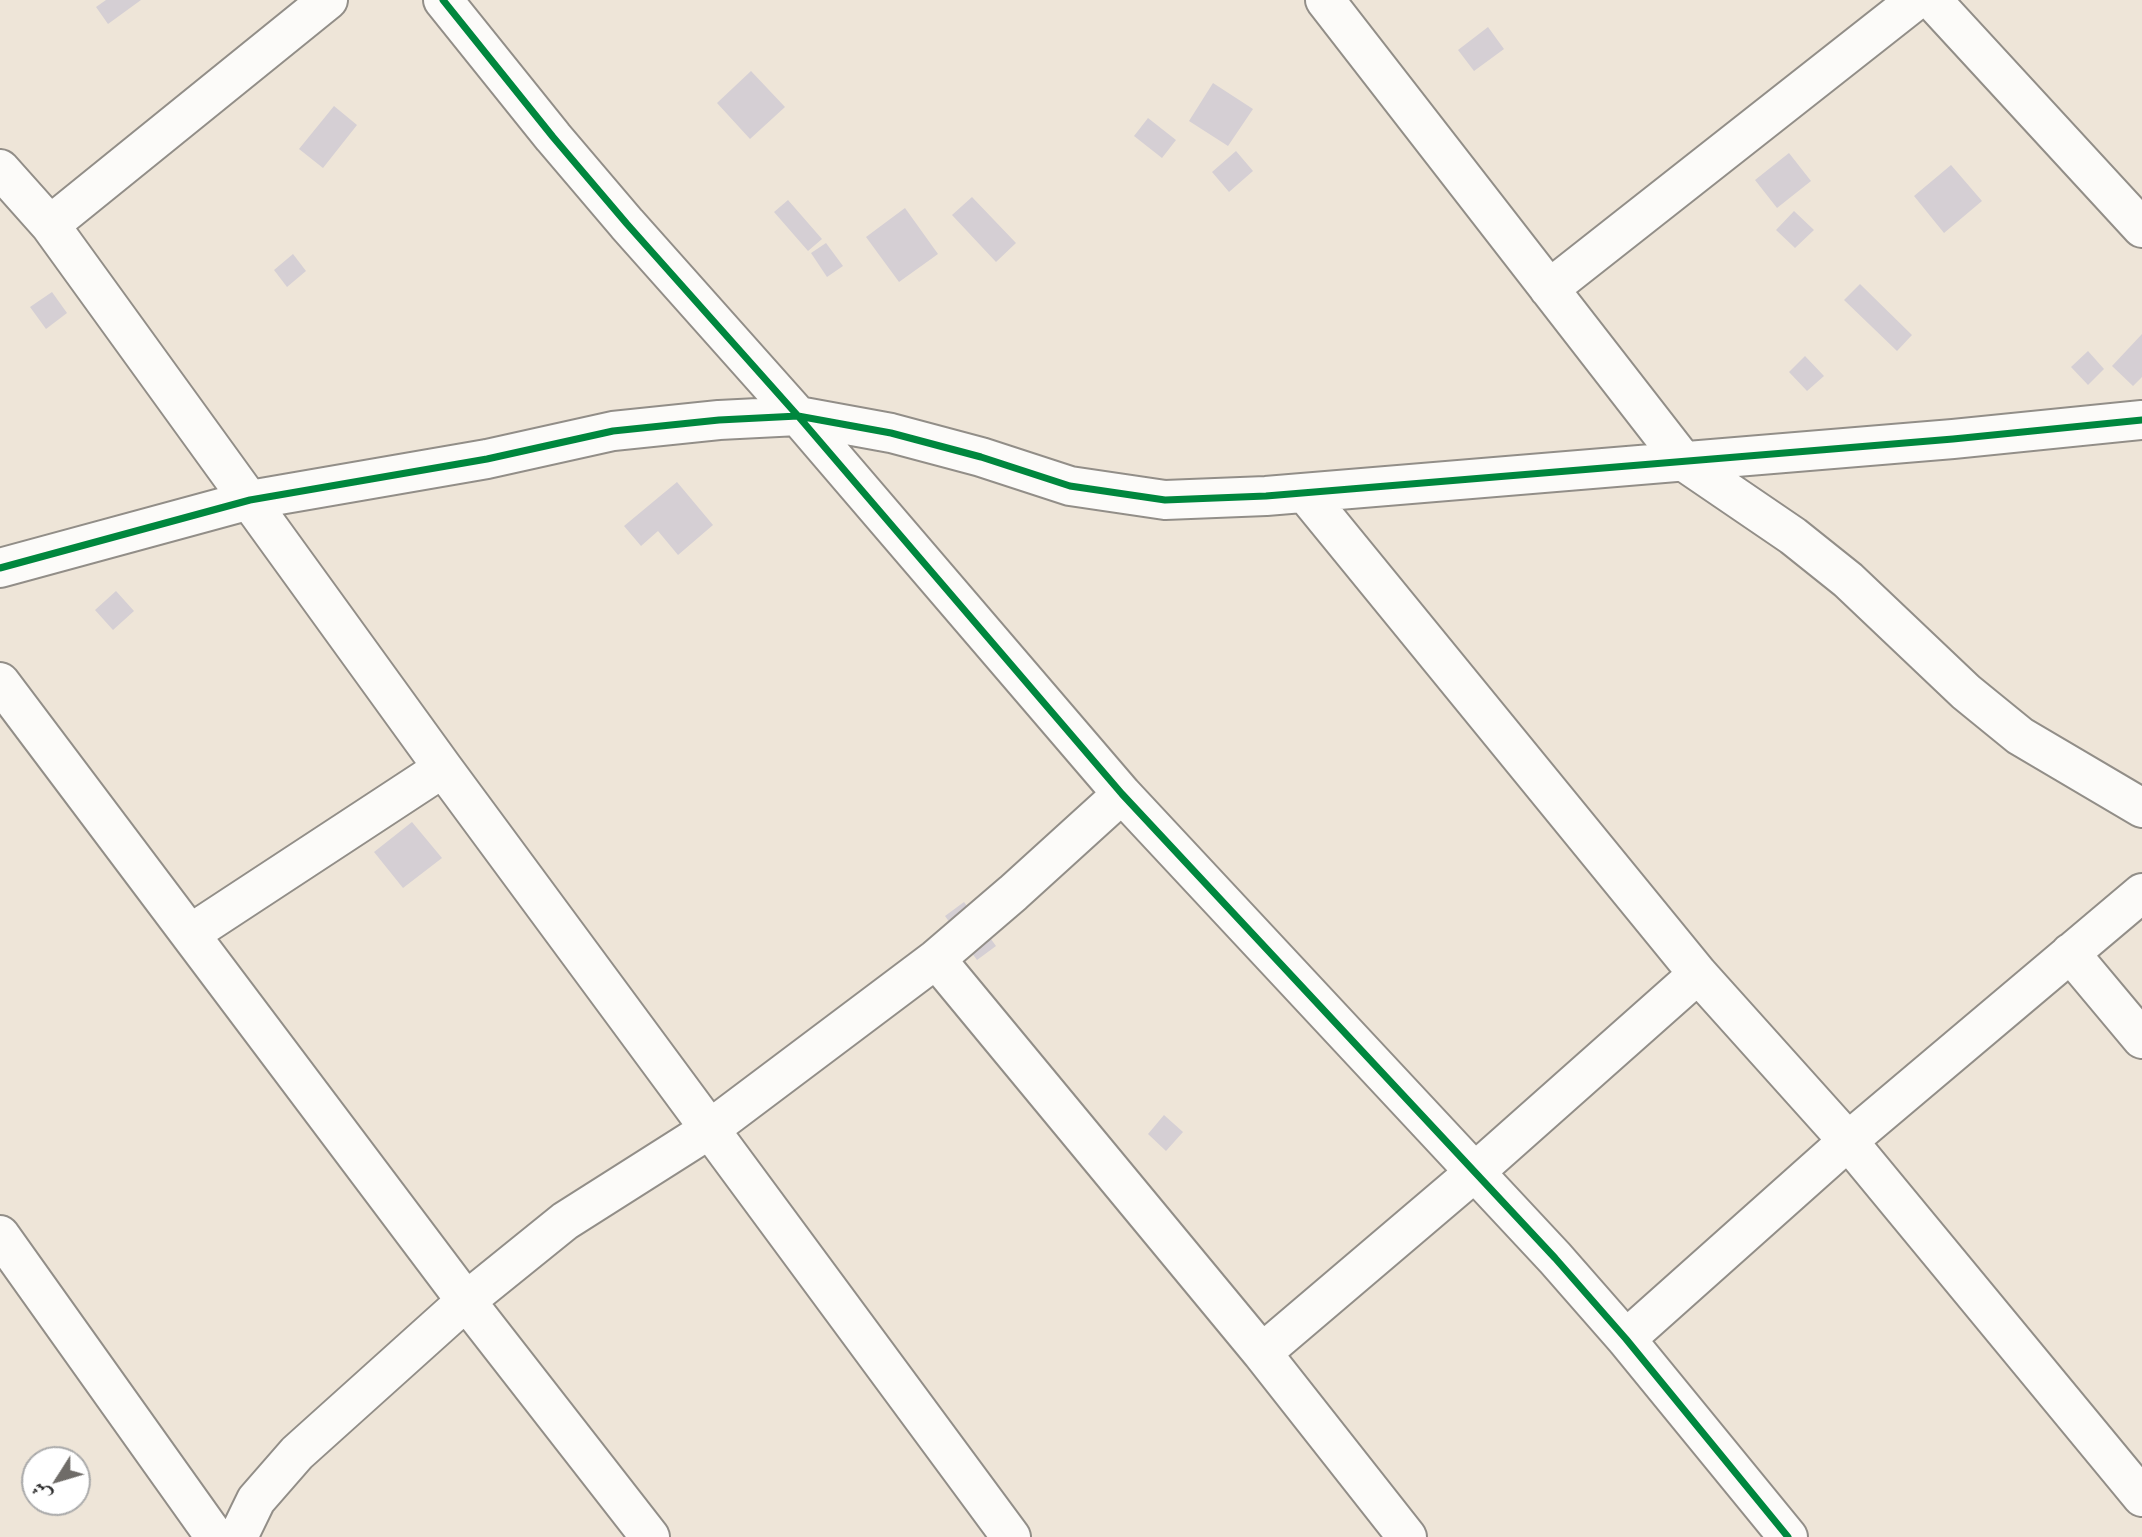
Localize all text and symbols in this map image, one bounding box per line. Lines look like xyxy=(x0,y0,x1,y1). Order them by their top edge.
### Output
north arrow xyxy=(21,1446,91,1516)
text: ش xyxy=(24,1476,58,1508)

